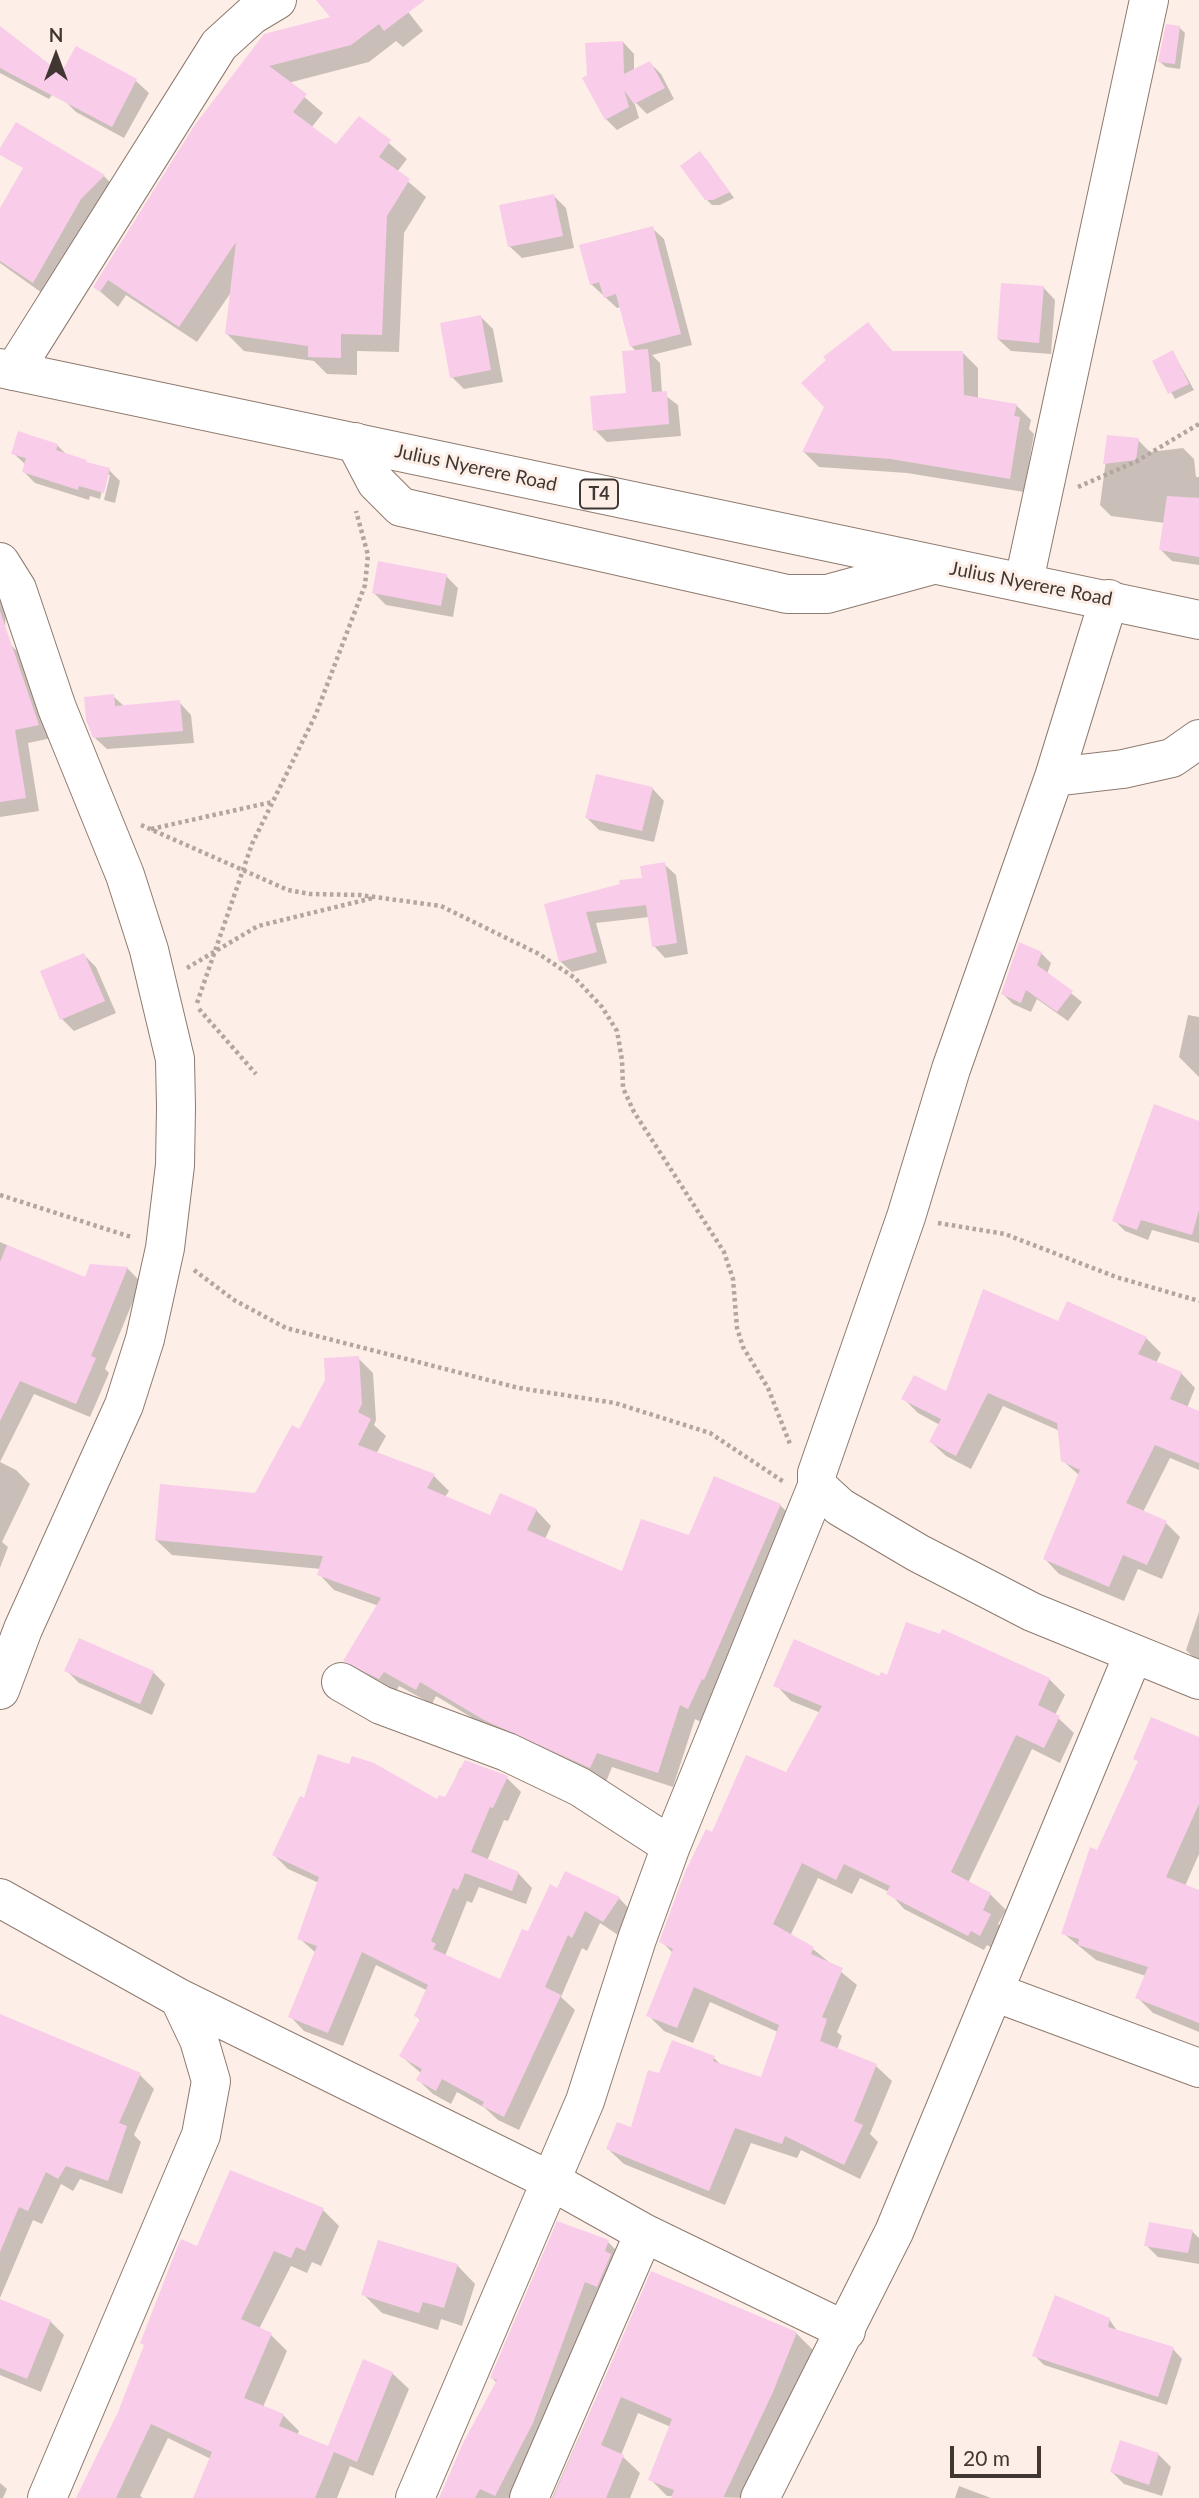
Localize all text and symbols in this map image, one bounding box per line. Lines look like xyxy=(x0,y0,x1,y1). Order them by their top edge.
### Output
north arrow xyxy=(21,21,91,91)
text: N xyxy=(49,23,63,46)
street label: Julius Nyerere Road xyxy=(393,440,559,496)
road number: T4 xyxy=(580,480,618,508)
street label: Julius Nyerere Road xyxy=(948,557,1114,611)
scale bar xyxy=(954,2432,1045,2476)
text: 20 m xyxy=(963,2445,1010,2470)

